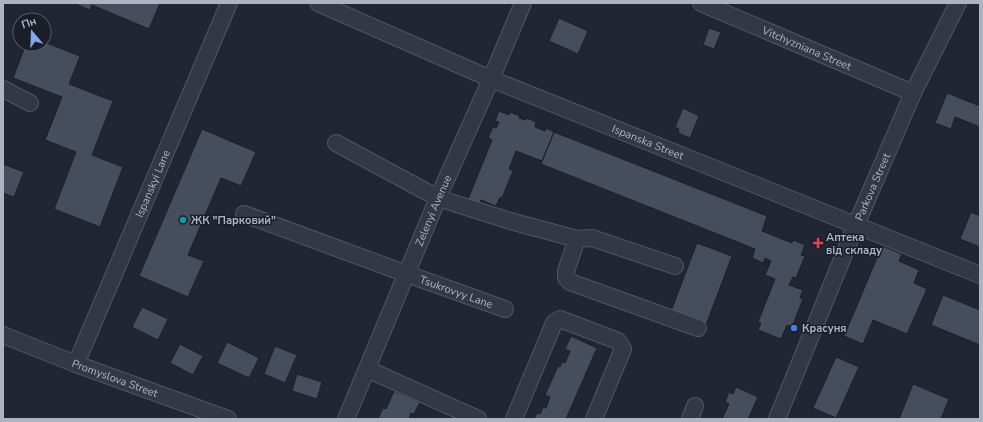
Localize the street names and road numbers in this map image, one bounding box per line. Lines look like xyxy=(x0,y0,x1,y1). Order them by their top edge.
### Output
street label: Vitchyzniana Street xyxy=(759,22,854,74)
street label: Ispanska Street xyxy=(610,121,686,164)
street label: Ispanskyi Lane xyxy=(132,147,174,220)
street label: Parkova Street xyxy=(852,151,894,223)
street label: Zelenyi Avenue xyxy=(412,173,455,248)
street label: Tsukrovyy Lane xyxy=(417,272,495,312)
street label: Promyslova Street xyxy=(69,356,160,401)

